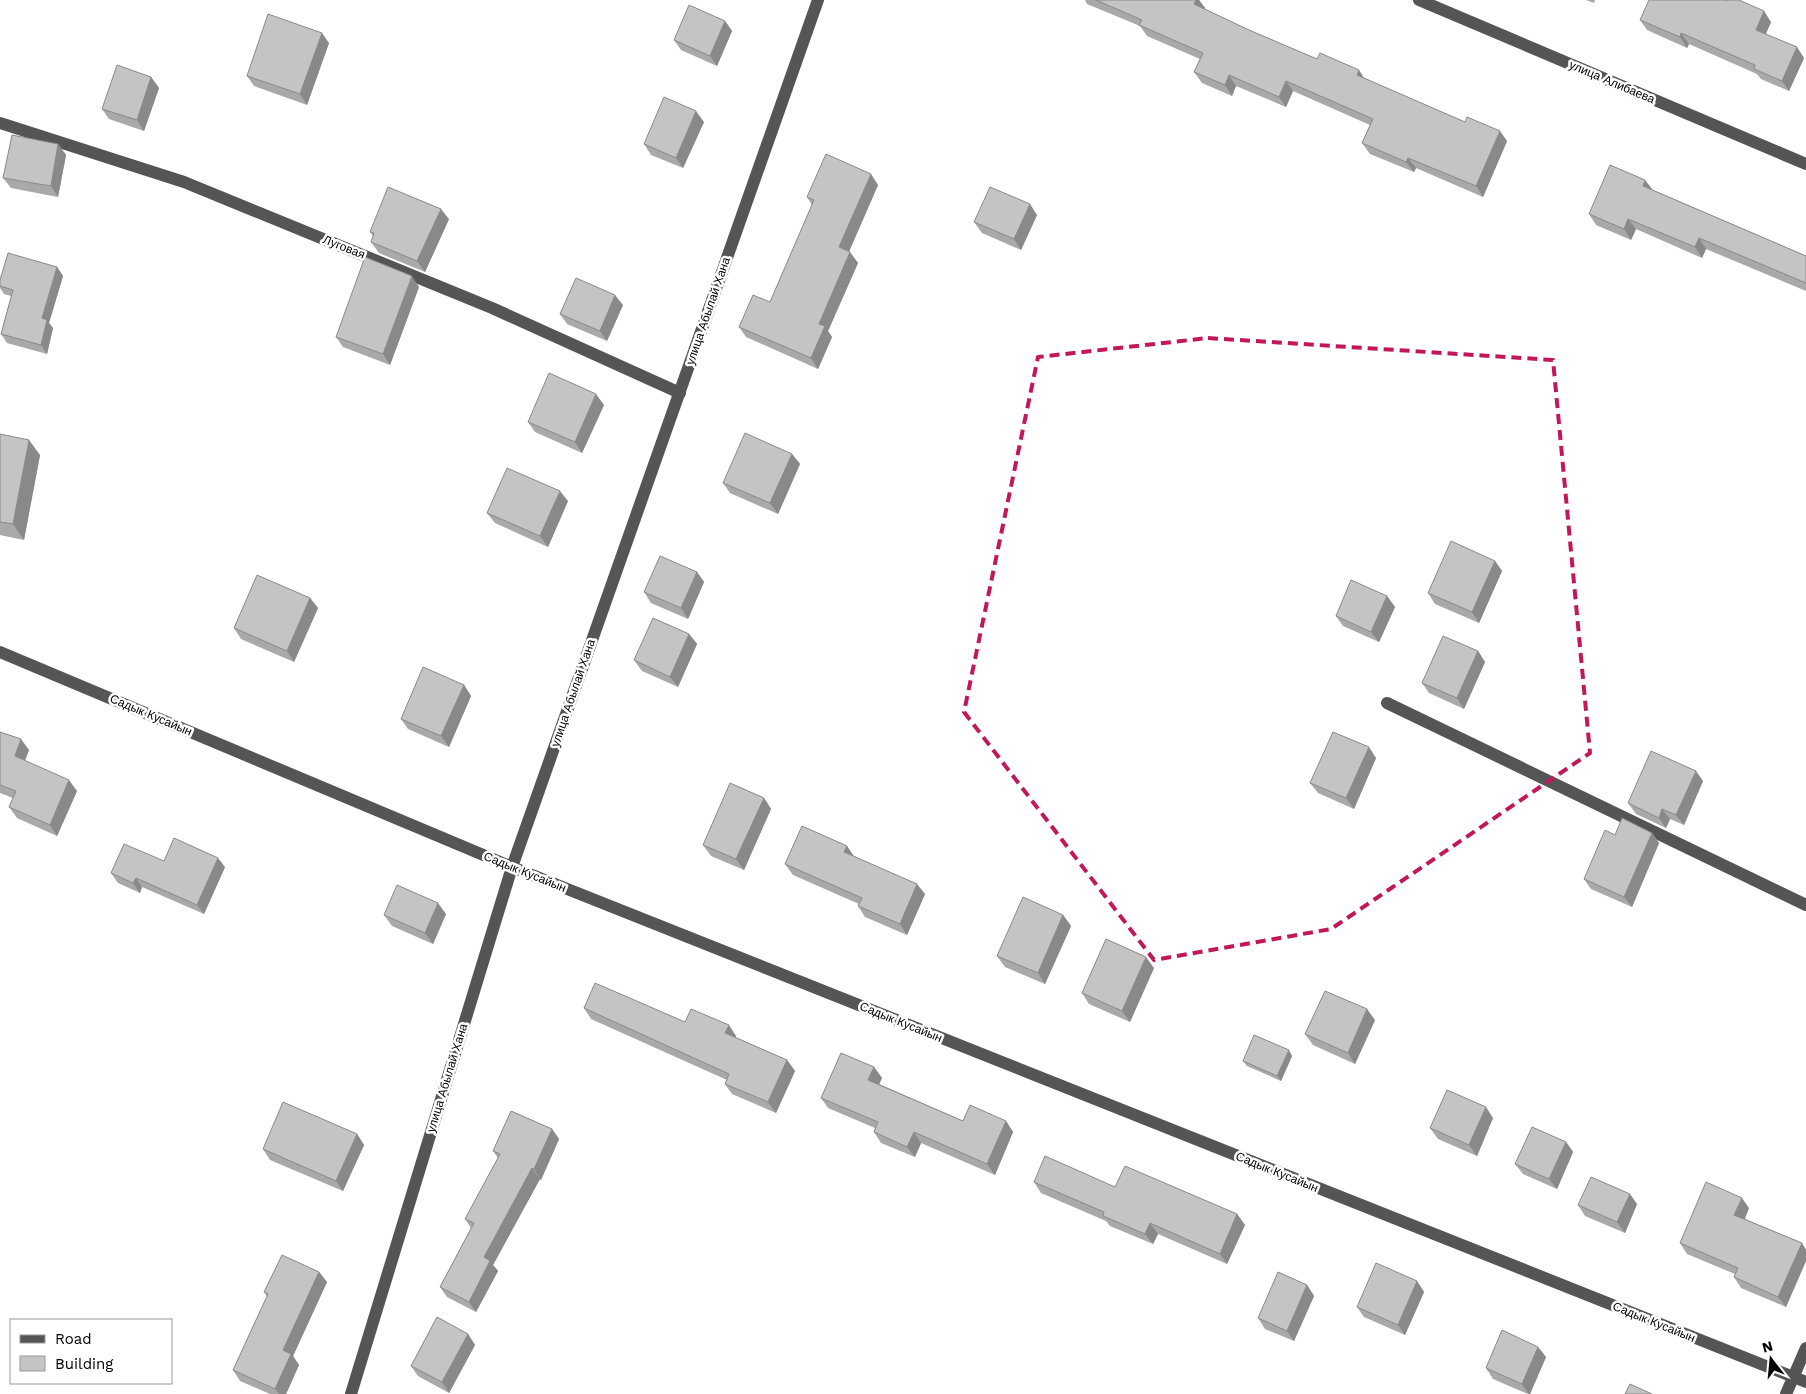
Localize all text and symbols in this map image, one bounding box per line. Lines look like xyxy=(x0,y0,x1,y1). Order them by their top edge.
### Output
street label: улица Алибаева xyxy=(1567,58,1657,106)
street label: Луговая xyxy=(321,232,367,262)
street label: улица Абылай Хана xyxy=(683,255,733,367)
street label: улица Абылай Хана xyxy=(548,637,598,749)
street label: Садык Кусайын xyxy=(108,691,194,739)
street label: Садык Кусайын xyxy=(482,849,568,895)
street label: Садык Кусайын xyxy=(858,999,944,1045)
street label: улица Абылай Хана xyxy=(424,1022,470,1134)
street label: Садык Кусайын xyxy=(1234,1149,1320,1195)
street label: Садык Кусайын xyxy=(1611,1299,1697,1345)
legend xyxy=(10,1319,172,1384)
text: Road xyxy=(55,1330,92,1348)
north arrow xyxy=(1746,1334,1796,1384)
text: N xyxy=(1760,1337,1775,1356)
text: Building xyxy=(55,1355,113,1373)

